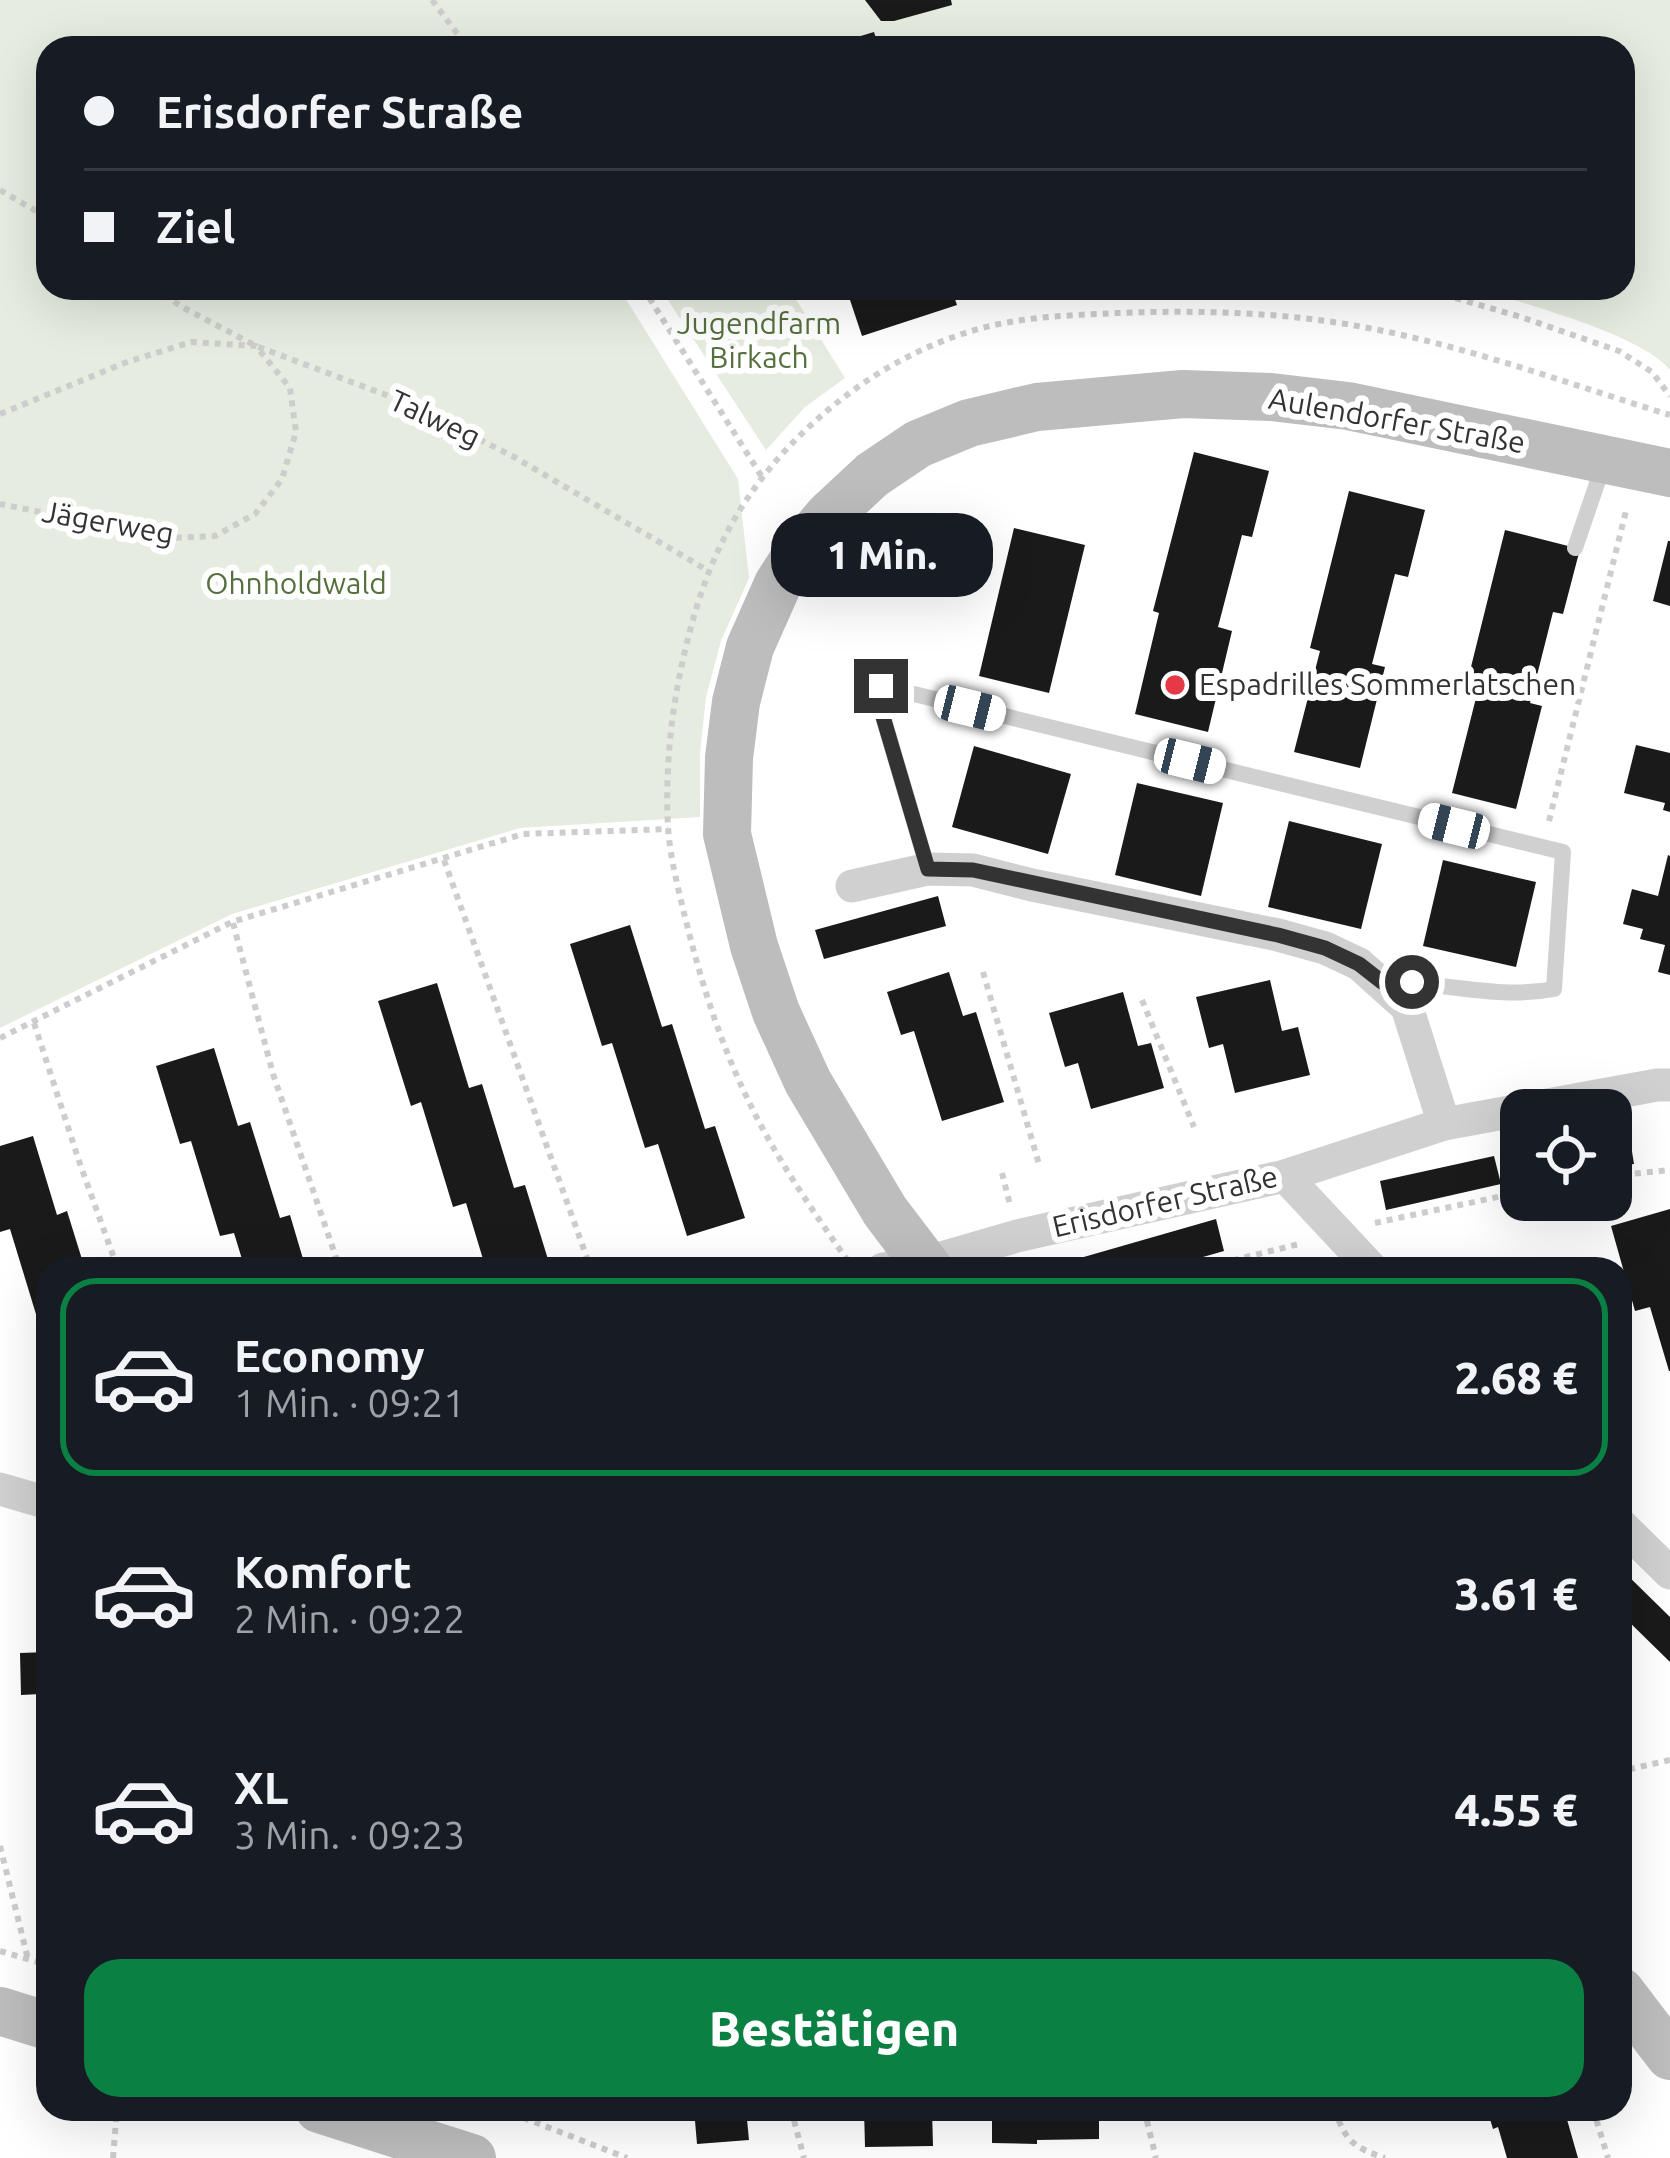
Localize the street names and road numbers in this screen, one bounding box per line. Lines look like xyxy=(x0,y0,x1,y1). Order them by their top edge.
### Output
street label: Aulendorfer Straße xyxy=(1266,381,1528,459)
street label: Talweg xyxy=(385,382,486,454)
street label: Jägerweg xyxy=(40,494,177,550)
street label: Erisdorfer Straße xyxy=(1049,1159,1281,1243)

